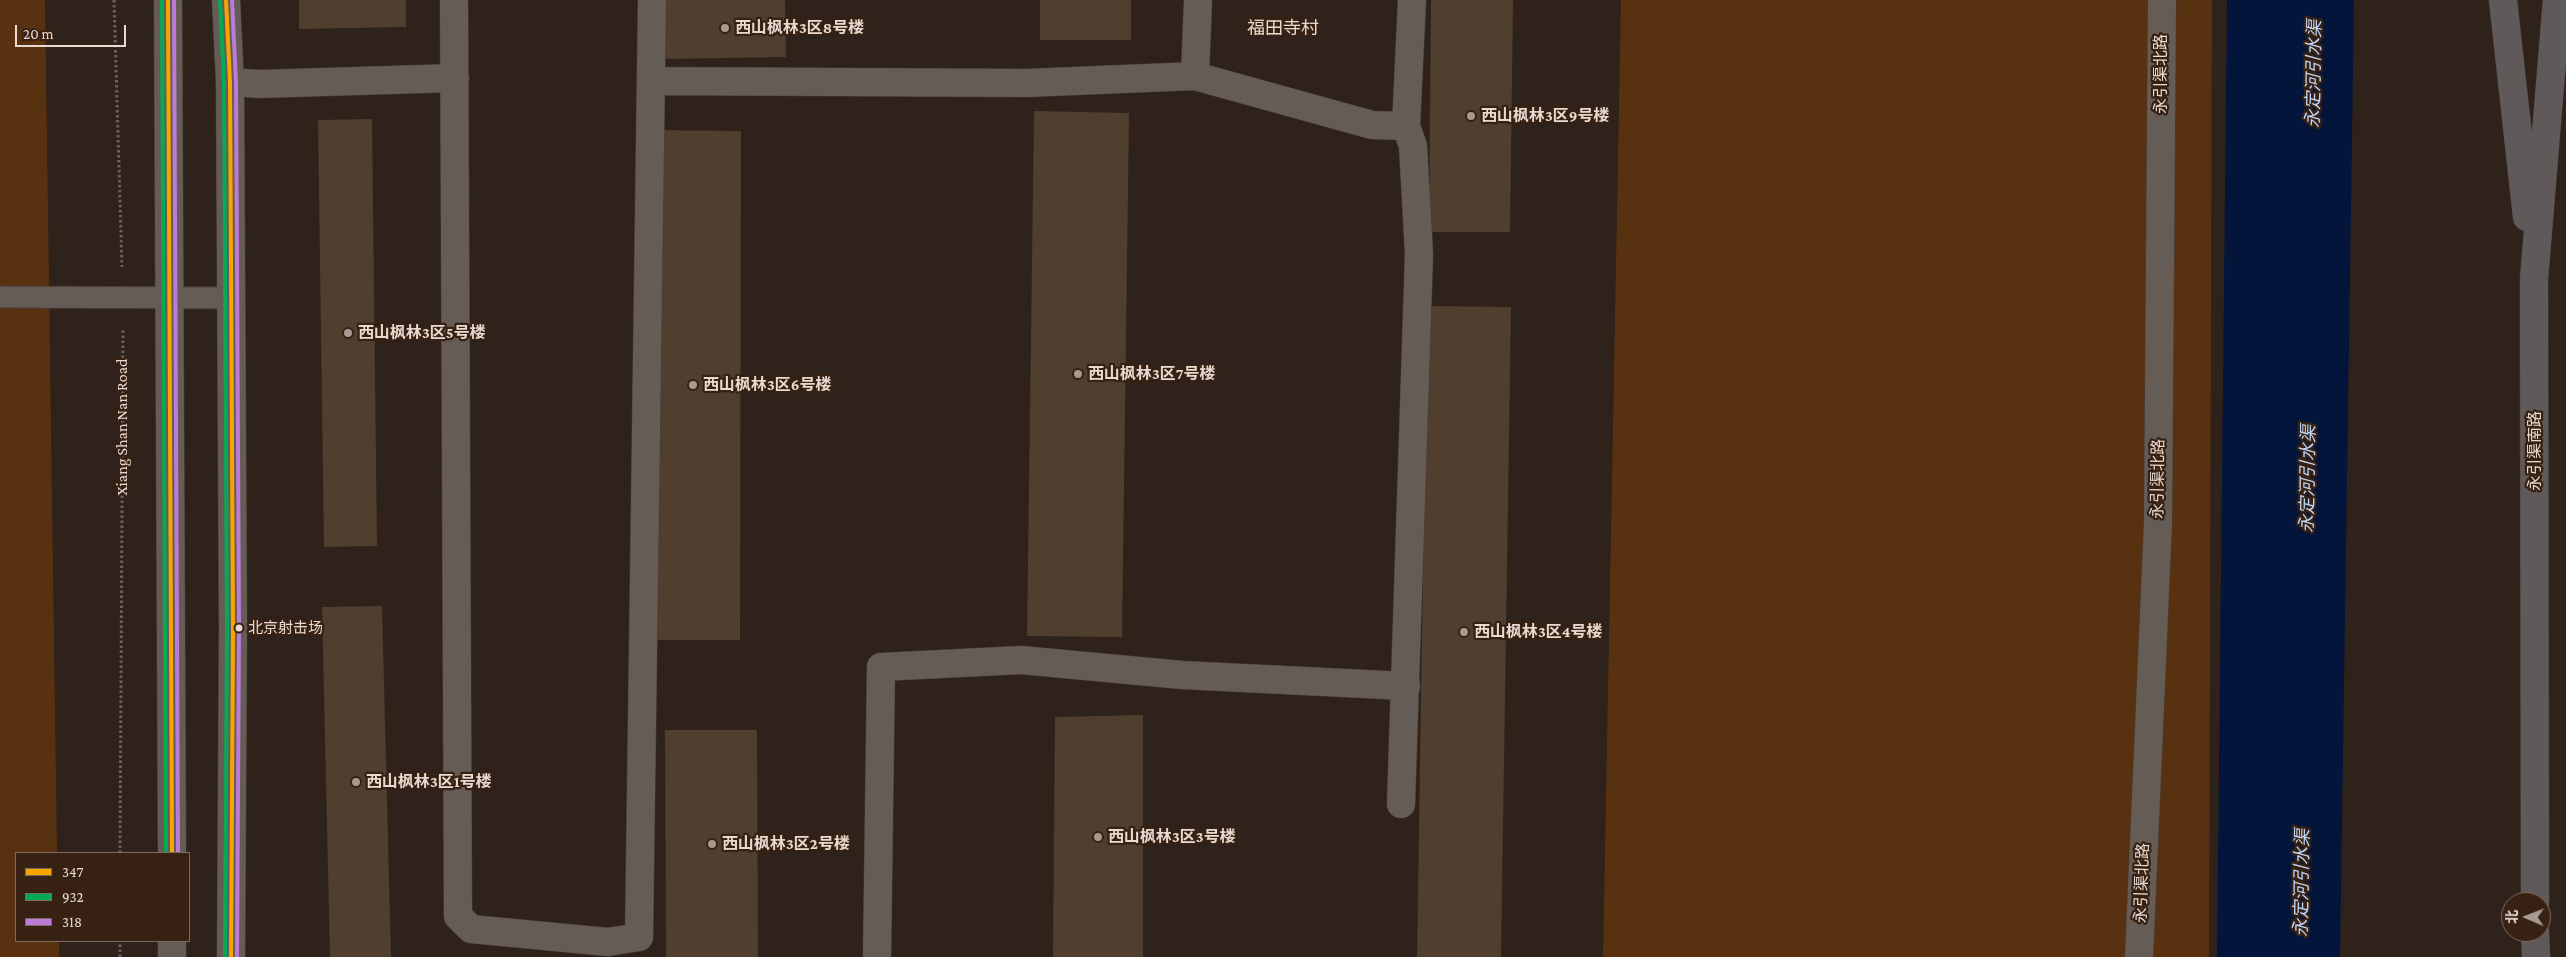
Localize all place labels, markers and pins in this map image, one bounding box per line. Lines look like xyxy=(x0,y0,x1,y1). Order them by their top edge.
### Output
place label: 西山枫林3区8号楼 xyxy=(735,18,864,38)
marker: 西山枫林3区8号楼 xyxy=(719,22,731,34)
place label: 西山枫林3区9号楼 xyxy=(1481,106,1610,126)
marker: 西山枫林3区9号楼 xyxy=(1465,110,1477,122)
place label: 西山枫林3区5号楼 xyxy=(358,323,486,343)
marker: 西山枫林3区5号楼 xyxy=(342,327,354,339)
place label: 西山枫林3区7号楼 xyxy=(1088,364,1216,384)
marker: 西山枫林3区7号楼 xyxy=(1072,368,1084,380)
place label: 西山枫林3区6号楼 xyxy=(703,375,832,395)
marker: 西山枫林3区6号楼 xyxy=(687,379,699,391)
place label: 北京射击场 xyxy=(248,619,323,637)
place label: 西山枫林3区4号楼 xyxy=(1474,622,1602,642)
marker: 北京射击场 xyxy=(234,623,244,633)
marker: 西山枫林3区4号楼 xyxy=(1458,626,1470,638)
place label: 西山枫林3区1号楼 xyxy=(366,772,492,792)
marker: 西山枫林3区1号楼 xyxy=(350,776,362,788)
place label: 西山枫林3区3号楼 xyxy=(1108,827,1236,847)
marker: 西山枫林3区3号楼 xyxy=(1092,831,1104,843)
place label: 西山枫林3区2号楼 xyxy=(722,834,850,854)
marker: 西山枫林3区2号楼 xyxy=(706,838,718,850)

